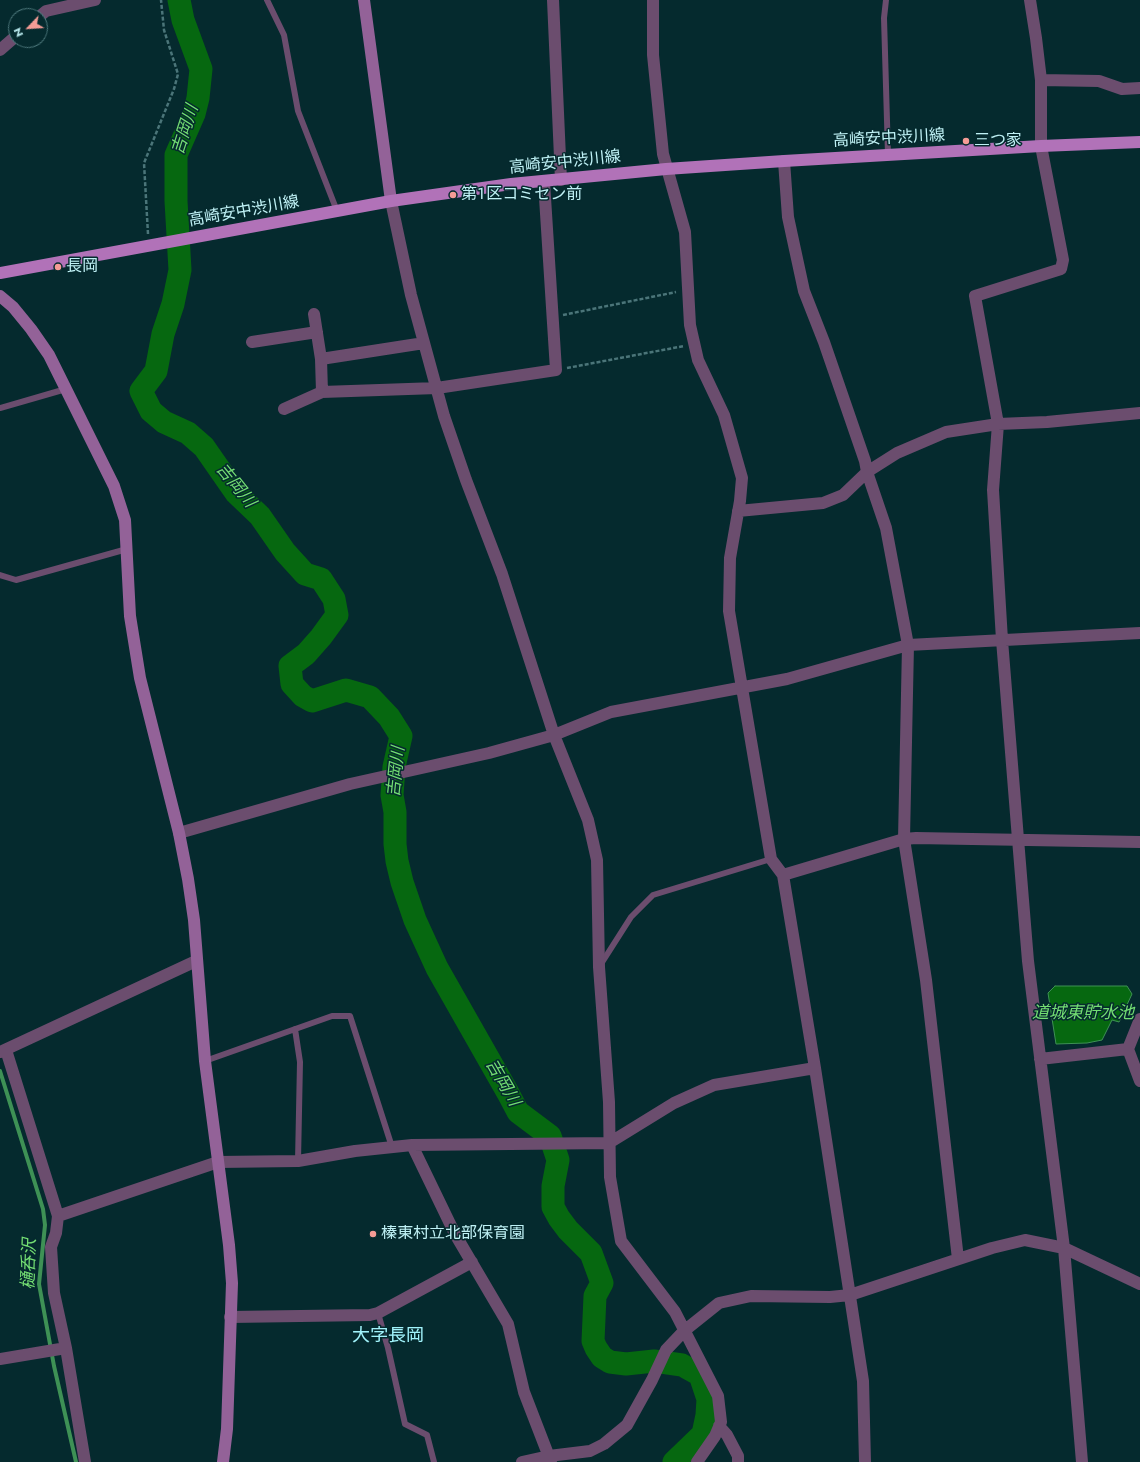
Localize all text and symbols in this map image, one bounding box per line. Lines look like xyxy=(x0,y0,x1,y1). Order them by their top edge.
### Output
north arrow xyxy=(8,8,48,48)
text: N xyxy=(9,25,27,40)
water label: 吉岡川 xyxy=(168,103,204,157)
street label: 高崎安中渋川線 xyxy=(833,126,945,152)
place label: 三つ家 xyxy=(974,131,1022,151)
marker: 三つ家 xyxy=(961,136,971,146)
street label: 高崎安中渋川線 xyxy=(508,148,622,178)
place label: 第１区コミセン前 xyxy=(461,185,582,205)
marker: 第１区コミセン前 xyxy=(448,190,458,200)
street label: 高崎安中渋川線 xyxy=(187,193,301,231)
place label: 長岡 xyxy=(66,257,98,277)
marker: 長岡 xyxy=(53,262,63,272)
water label: 吉岡川 xyxy=(211,460,259,512)
water label: 吉岡川 xyxy=(384,746,410,798)
water label: 道城東貯水池 xyxy=(1032,1004,1134,1024)
water label: 吉岡川 xyxy=(480,1056,524,1110)
place label: 榛東村立北部保育園 xyxy=(381,1224,525,1244)
marker: 榛東村立北部保育園 xyxy=(368,1229,378,1239)
water label: 樋呑沢 xyxy=(19,1238,41,1290)
district label: 大字長岡 xyxy=(352,1326,424,1348)

